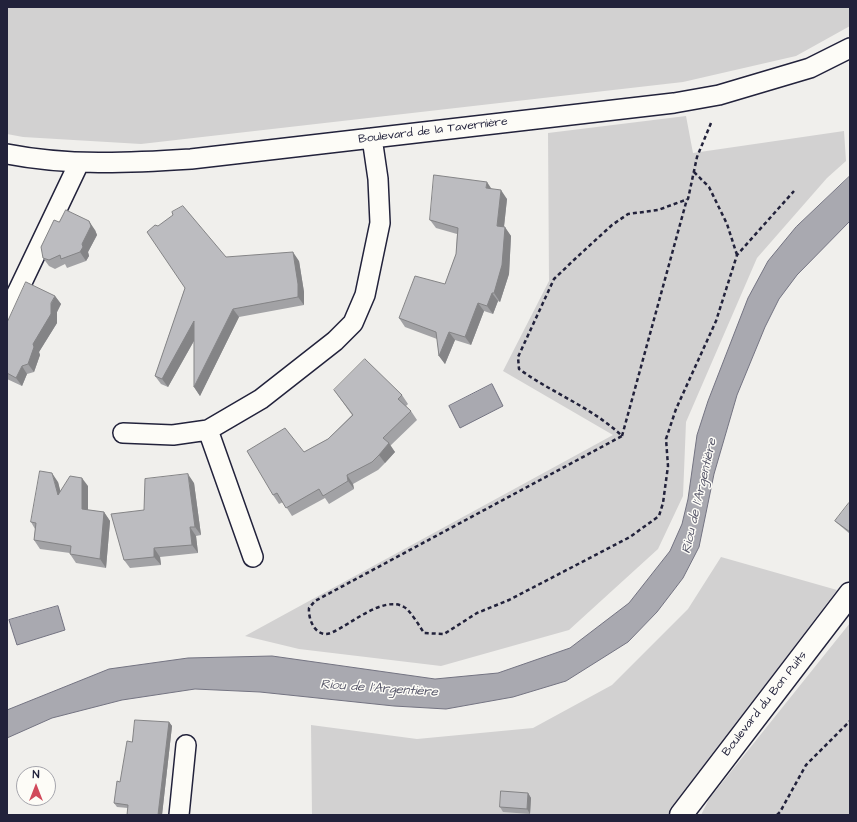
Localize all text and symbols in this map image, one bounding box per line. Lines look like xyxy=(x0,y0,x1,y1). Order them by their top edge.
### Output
street label: Boulevard de la Tavernière xyxy=(358,115,508,147)
water label: Riou de l'Argentière xyxy=(679,437,721,555)
street label: Boulevard du Bon Puits xyxy=(720,649,810,759)
water label: Riou de l'Argentière xyxy=(320,677,438,701)
north arrow xyxy=(16,766,56,806)
text: N xyxy=(33,767,39,782)

